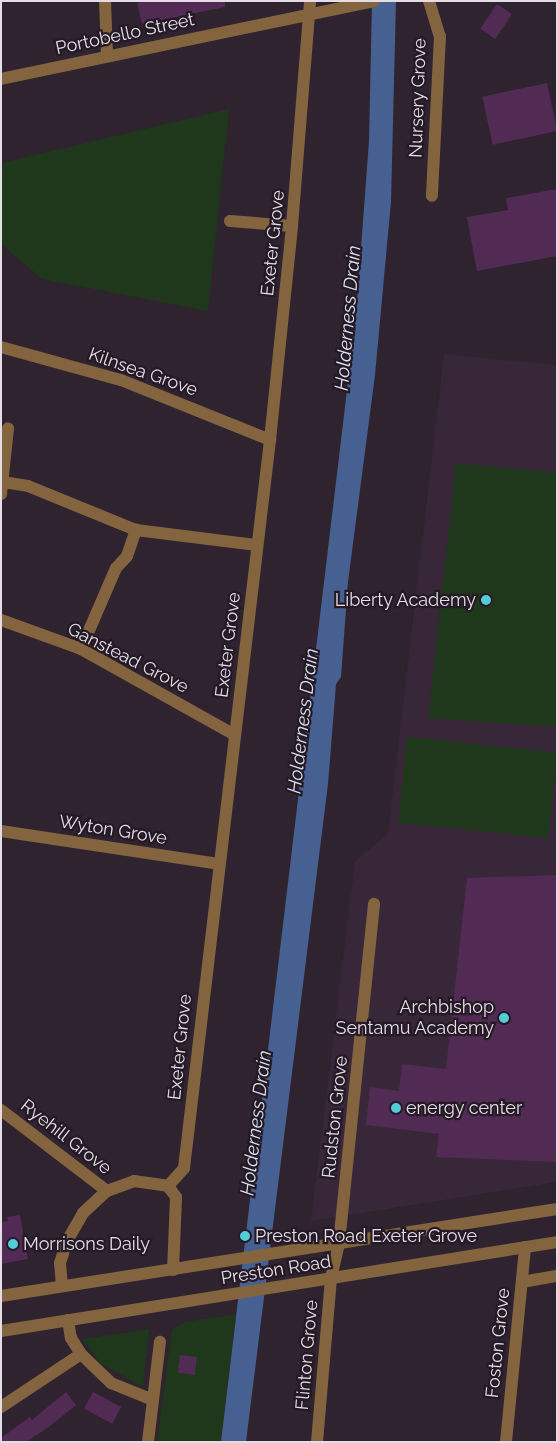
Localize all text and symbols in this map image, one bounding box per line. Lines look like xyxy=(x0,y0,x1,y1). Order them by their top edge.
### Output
street label: Portobello Street xyxy=(54,9,196,59)
street label: Nursery Grove xyxy=(405,38,431,158)
street label: Exeter Grove xyxy=(257,189,289,297)
water label: Holderness Drain xyxy=(330,244,366,392)
street label: Kilnsea Grove xyxy=(86,343,200,401)
place label: Liberty Academy xyxy=(334,589,476,611)
street label: Exeter Grove xyxy=(211,591,245,699)
marker: Liberty Academy xyxy=(480,594,492,606)
street label: Ganstead Grove xyxy=(64,618,192,698)
water label: Holderness Drain xyxy=(283,647,323,795)
street label: Wyton Grove xyxy=(57,811,169,849)
street label: Exeter Grove xyxy=(164,993,196,1101)
place label: Archbishop Sentamu Academy xyxy=(335,997,494,1040)
marker: Archbishop Sentamu Academy xyxy=(498,1012,510,1024)
water label: Holderness Drain xyxy=(236,1049,276,1197)
street label: Rudston Grove xyxy=(318,1055,352,1179)
street label: Ryehill Grove xyxy=(16,1095,116,1179)
place label: energy center xyxy=(406,1097,523,1119)
marker: energy center xyxy=(390,1102,402,1114)
place label: Preston Road Exeter Grove xyxy=(255,1225,477,1247)
marker: Preston Road Exeter Grove xyxy=(239,1230,251,1242)
place label: Morrisons Daily xyxy=(23,1233,150,1255)
marker: Morrisons Daily xyxy=(7,1238,19,1250)
street label: Preston Road xyxy=(219,1251,333,1289)
street label: Foston Grove xyxy=(481,1287,515,1399)
street label: Flinton Grove xyxy=(291,1299,323,1411)

